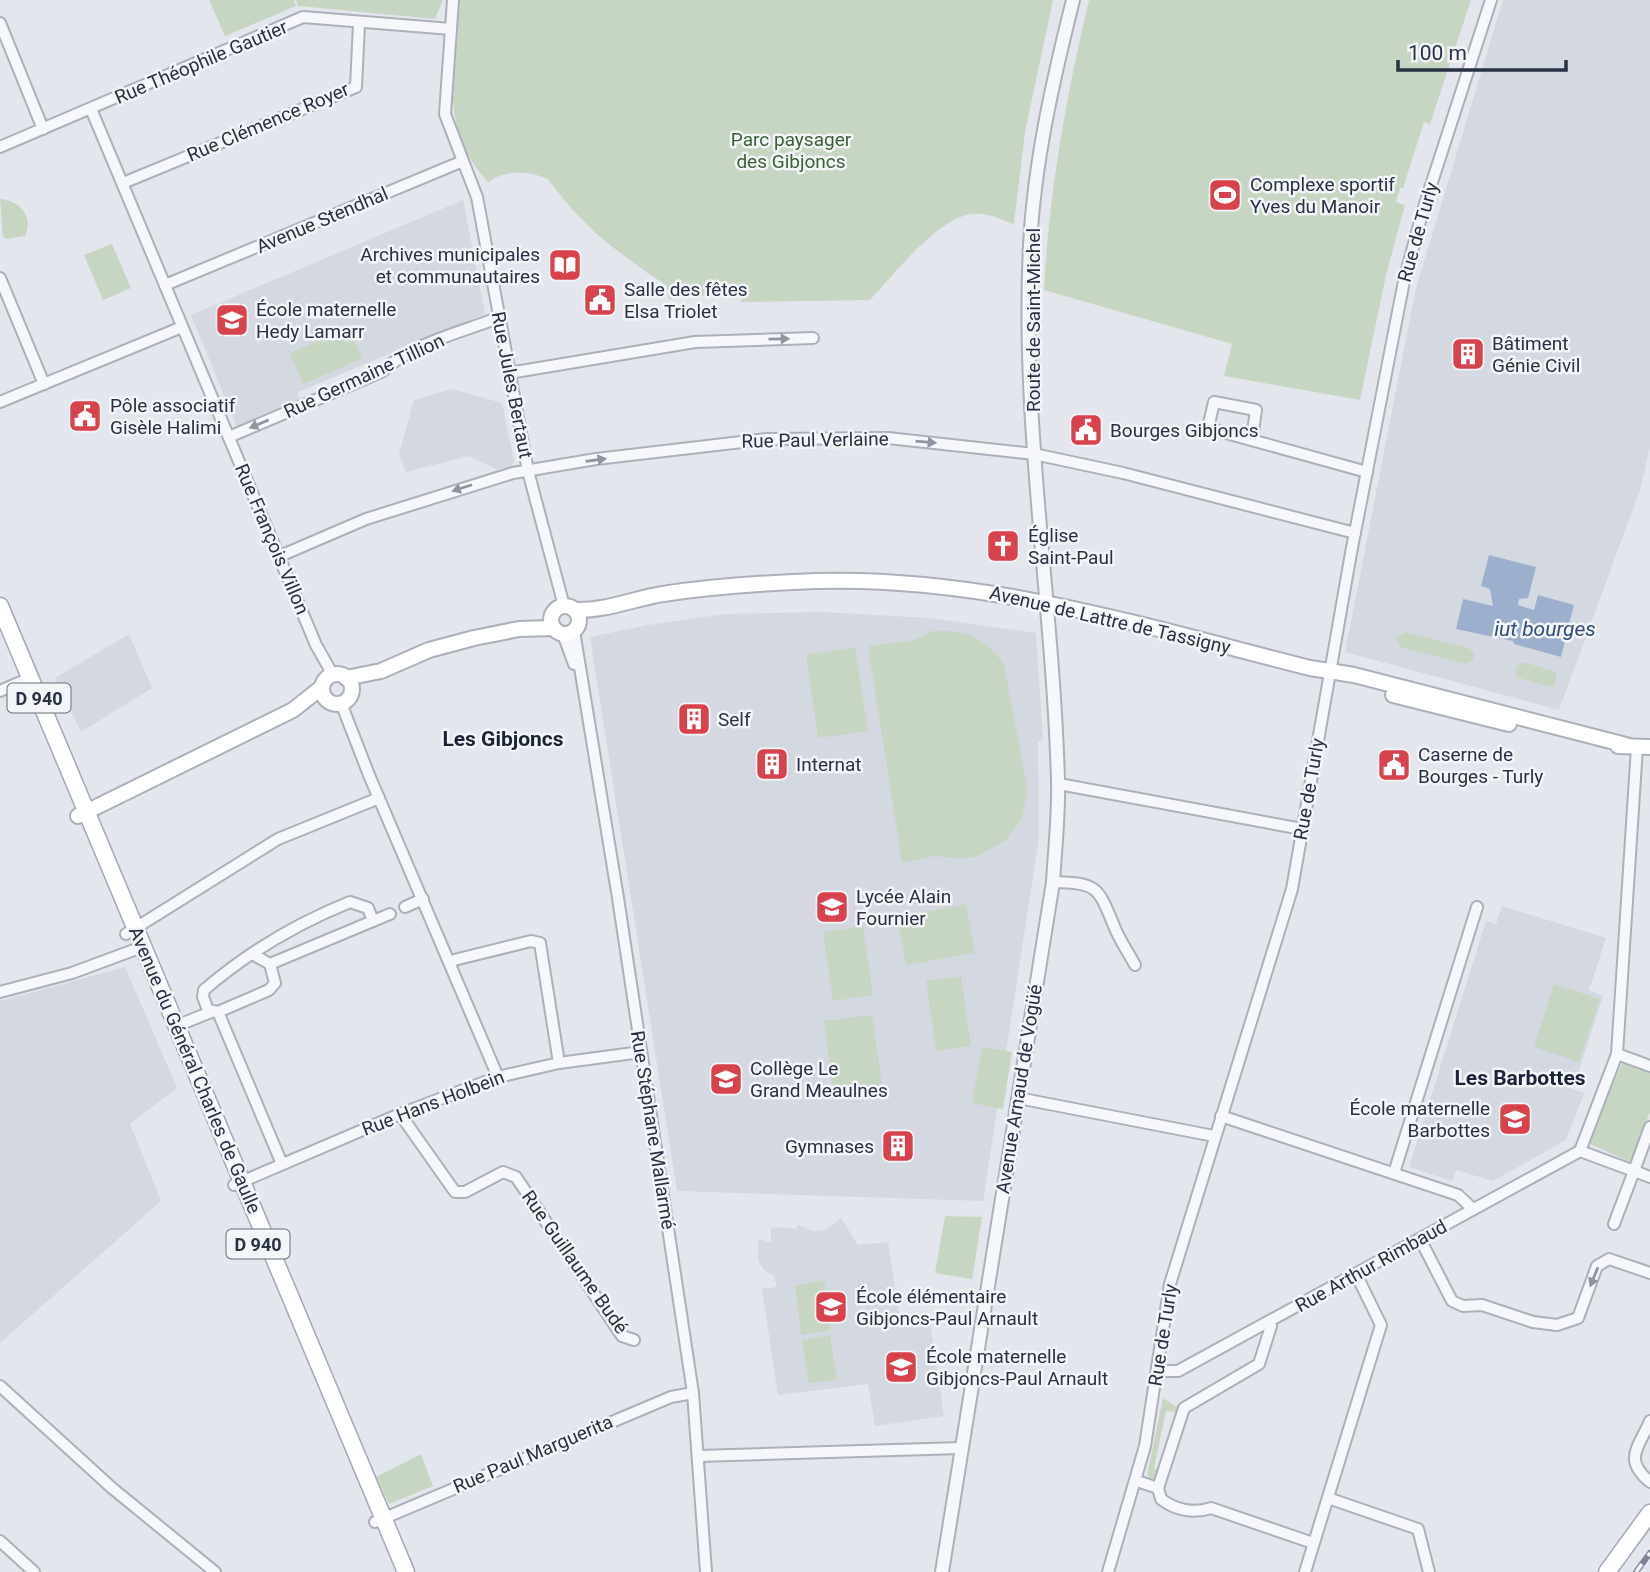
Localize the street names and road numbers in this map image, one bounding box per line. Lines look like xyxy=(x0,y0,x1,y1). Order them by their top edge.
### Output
street label: Rue Théophile Gautier xyxy=(111,15,291,109)
street label: Rue Clémence Royer xyxy=(184,77,353,167)
street label: Rue de Turly xyxy=(1393,179,1443,285)
street label: Avenue Stendhal xyxy=(253,182,391,258)
street label: Route de Saint-Michel xyxy=(1022,228,1045,412)
street label: Rue Jules Bertaut xyxy=(486,310,538,460)
street label: Rue Germaine Tillion xyxy=(280,329,448,423)
street label: Rue Paul Verlaine xyxy=(741,427,889,453)
street label: Rue François Villon xyxy=(230,460,314,618)
street label: Avenue de Lattre de Tassigny xyxy=(987,581,1233,659)
road number: D 940 xyxy=(7,684,70,712)
street label: Rue de Turly xyxy=(1289,736,1329,842)
street label: Avenue du Général Charles de Gaulle xyxy=(124,923,266,1217)
street label: Avenue Arnaud de Vogüé xyxy=(991,983,1047,1195)
street label: Rue Stéphane Mallarmé xyxy=(626,1029,680,1231)
street label: Rue Hans Holbein xyxy=(359,1065,507,1141)
street label: Rue Guillaume Budé xyxy=(517,1186,633,1338)
street label: Rue Arthur Rimbaud xyxy=(1291,1215,1451,1317)
road number: D 940 xyxy=(226,1230,290,1259)
street label: Rue de Turly xyxy=(1144,1282,1182,1388)
street label: Rue Paul Marguerita xyxy=(450,1410,616,1498)

